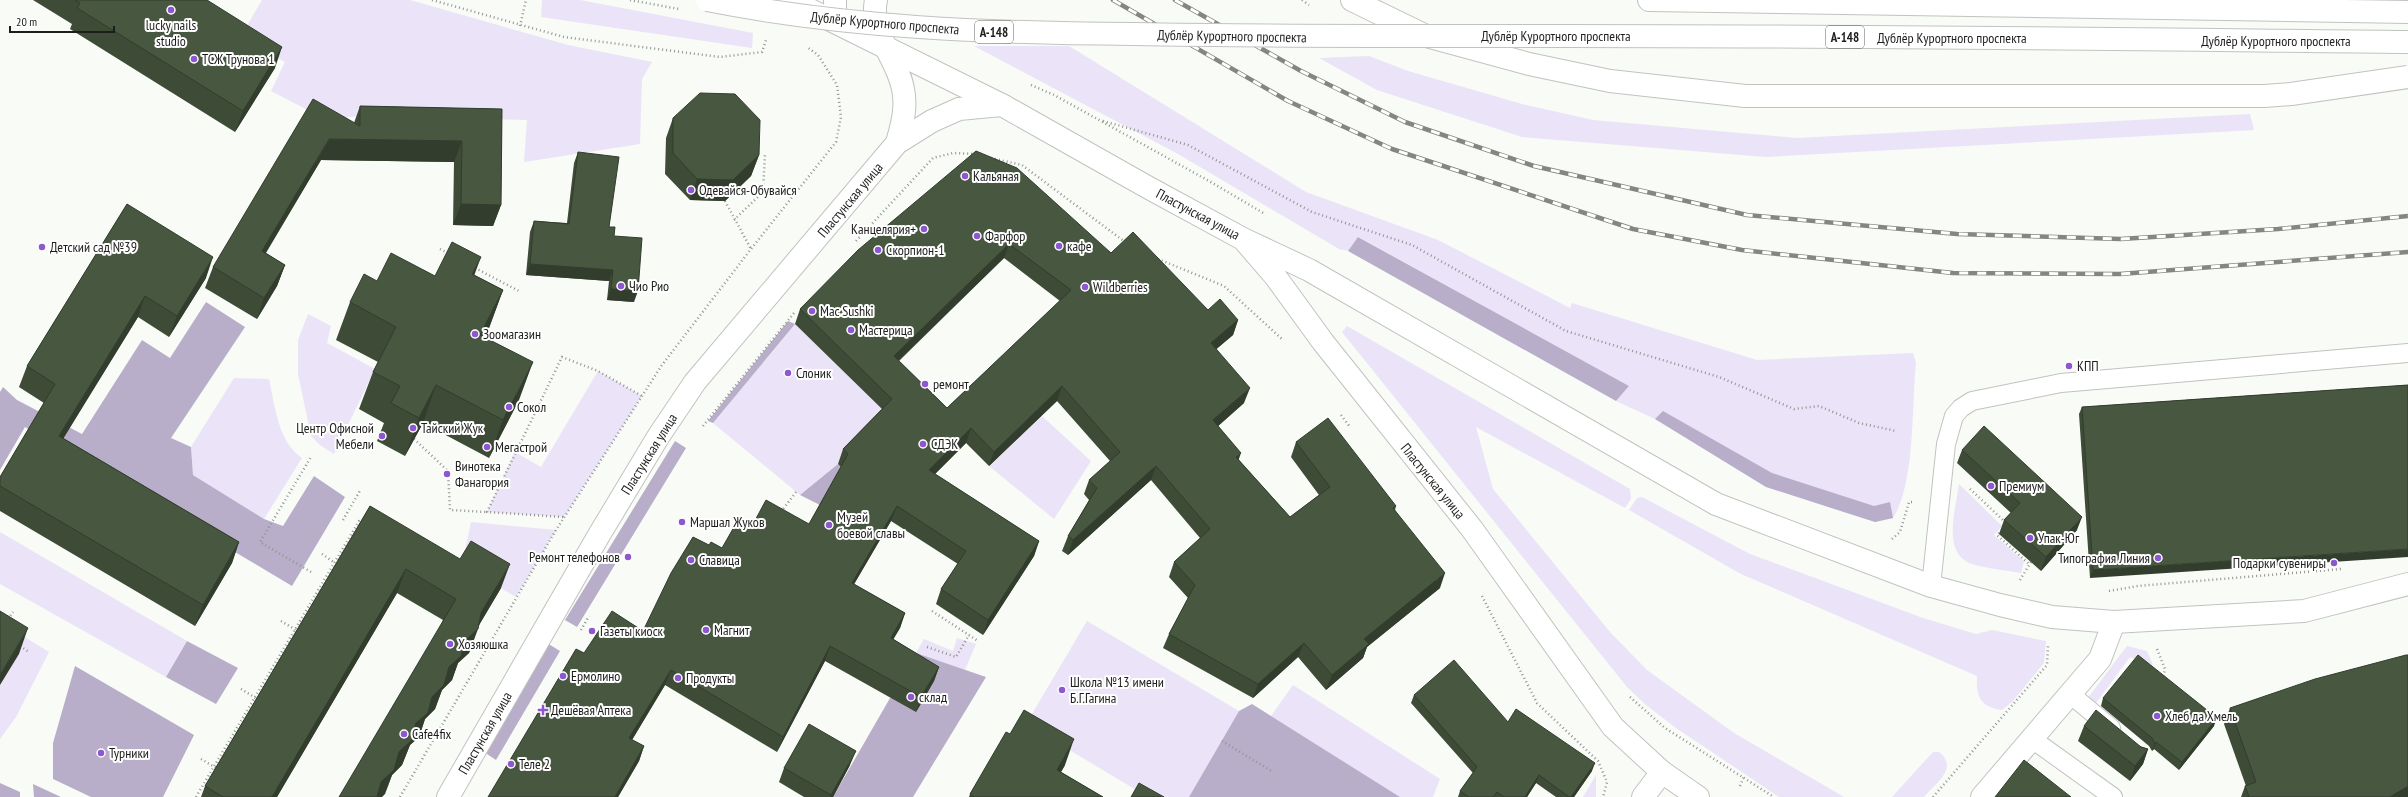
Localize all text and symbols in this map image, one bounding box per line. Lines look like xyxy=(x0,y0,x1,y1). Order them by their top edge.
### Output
marker: lucky nails studio xyxy=(166,5,176,15)
scale bar xyxy=(10,8,114,34)
street label: Дублёр Курортного проспекта xyxy=(810,8,960,38)
text: 20 m xyxy=(16,14,37,29)
place label: lucky nails studio xyxy=(146,16,196,50)
road number: А-148 xyxy=(975,21,1013,43)
street label: Дублёр Курортного проспекта xyxy=(1157,26,1307,46)
road number: А-148 xyxy=(1826,26,1864,48)
street label: Дублёр Курортного проспекта xyxy=(1481,27,1631,45)
street label: Дублёр Курортного проспекта xyxy=(1877,29,2027,47)
street label: Дублёр Курортного проспекта xyxy=(2201,32,2351,50)
place label: ТСЖ Трунова 1 xyxy=(202,50,275,68)
marker: ТСЖ Трунова 1 xyxy=(189,54,199,64)
street label: Пластунская улица xyxy=(813,159,887,241)
place label: Кальяная xyxy=(973,167,1019,185)
marker: Кальяная xyxy=(960,171,970,181)
place label: Одевайся-Обувайся xyxy=(699,181,797,199)
street label: Пластунская улица xyxy=(1153,184,1243,244)
marker: Одевайся-Обувайся xyxy=(686,185,696,195)
place label: Канцелярия+ xyxy=(851,220,916,238)
marker: Канцелярия+ xyxy=(919,224,929,234)
place label: Фарфор xyxy=(985,227,1025,245)
marker: Фарфор xyxy=(972,231,982,241)
place label: кафе xyxy=(1067,237,1092,255)
place label: Детский сад №39 xyxy=(50,238,137,256)
place label: Скорпион-1 xyxy=(886,241,945,259)
marker: кафе xyxy=(1054,241,1064,251)
marker: Детский сад №39 xyxy=(37,242,47,252)
marker: Скорпион-1 xyxy=(873,245,883,255)
place label: Чио Рио xyxy=(629,277,669,295)
place label: Wildberries xyxy=(1093,278,1148,296)
marker: Чио Рио xyxy=(616,281,626,291)
marker: Wildberries xyxy=(1080,282,1090,292)
place label: Mac Sushki xyxy=(820,302,874,320)
marker: Mac Sushki xyxy=(807,306,817,316)
place label: Мастерица xyxy=(859,321,912,339)
place label: Зоомагазин xyxy=(483,325,541,343)
marker: Мастерица xyxy=(846,325,856,335)
marker: Зоомагазин xyxy=(470,329,480,339)
place label: КПП xyxy=(2077,357,2099,375)
marker: КПП xyxy=(2064,361,2074,371)
place label: Слоник xyxy=(796,364,832,382)
marker: Слоник xyxy=(783,368,793,378)
place label: ремонт xyxy=(933,375,969,393)
marker: ремонт xyxy=(920,379,930,389)
place label: Сокол xyxy=(517,398,546,416)
marker: Сокол xyxy=(504,402,514,412)
street label: Пластунская улица xyxy=(617,410,681,498)
place label: Центр Офисной Мебели xyxy=(296,419,374,453)
place label: Тайский Жук xyxy=(421,419,484,437)
marker: Тайский Жук xyxy=(408,423,418,433)
marker: Центр Офисной Мебели xyxy=(377,431,387,441)
place label: СДЭК xyxy=(931,435,958,453)
place label: Мегастрой xyxy=(495,438,547,456)
marker: СДЭК xyxy=(918,439,928,449)
street label: Пластунская улица xyxy=(1397,439,1469,523)
marker: Мегастрой xyxy=(482,442,492,452)
place label: Винотека Фанагория xyxy=(455,457,509,491)
marker: Винотека Фанагория xyxy=(442,469,452,479)
place label: Премиум xyxy=(1999,477,2044,495)
marker: Премиум xyxy=(1986,481,1996,491)
place label: Музей боевой славы xyxy=(837,508,905,542)
place label: Маршал Жуков xyxy=(690,513,765,531)
marker: Маршал Жуков xyxy=(677,517,687,527)
marker: Музей боевой славы xyxy=(824,520,834,530)
place label: Упак-Юг xyxy=(2038,529,2080,547)
marker: Упак-Юг xyxy=(2025,533,2035,543)
place label: Ремонт телефонов xyxy=(529,548,620,566)
place label: Типография Линия xyxy=(2058,549,2150,567)
place label: Славица xyxy=(699,551,740,569)
marker: Ремонт телефонов xyxy=(623,552,633,562)
marker: Типография Линия xyxy=(2153,553,2163,563)
place label: Подарки сувениры xyxy=(2233,554,2326,572)
marker: Славица xyxy=(686,555,696,565)
marker: Подарки сувениры xyxy=(2329,558,2339,568)
place label: Магнит xyxy=(714,621,750,639)
place label: Газеты киоск xyxy=(600,622,664,640)
marker: Магнит xyxy=(701,625,711,635)
marker: Газеты киоск xyxy=(587,626,597,636)
place label: Хозяюшка xyxy=(458,635,508,653)
marker: Хозяюшка xyxy=(445,639,455,649)
place label: Ермолино xyxy=(571,667,620,685)
place label: Продукты xyxy=(686,669,734,687)
marker: Ермолино xyxy=(558,671,568,681)
marker: Продукты xyxy=(673,673,683,683)
place label: Школа №13 имени Б.Г.Гагина xyxy=(1070,673,1164,707)
marker: Школа №13 имени Б.Г.Гагина xyxy=(1057,685,1067,695)
place label: склад xyxy=(919,688,947,706)
street label: Пластунская улица xyxy=(454,689,516,777)
marker: склад xyxy=(906,692,916,702)
place label: Дешёвая Аптека xyxy=(551,701,631,719)
marker: Дешёвая Аптека xyxy=(538,705,548,715)
place label: Хлеб да Хмель xyxy=(2165,707,2238,725)
marker: Хлеб да Хмель xyxy=(2152,711,2162,721)
place label: Cafe4fix xyxy=(412,725,452,743)
marker: Cafe4fix xyxy=(399,729,409,739)
place label: Турники xyxy=(109,744,149,762)
marker: Турники xyxy=(96,748,106,758)
place label: Теле 2 xyxy=(519,755,550,773)
marker: Теле 2 xyxy=(506,759,516,769)

